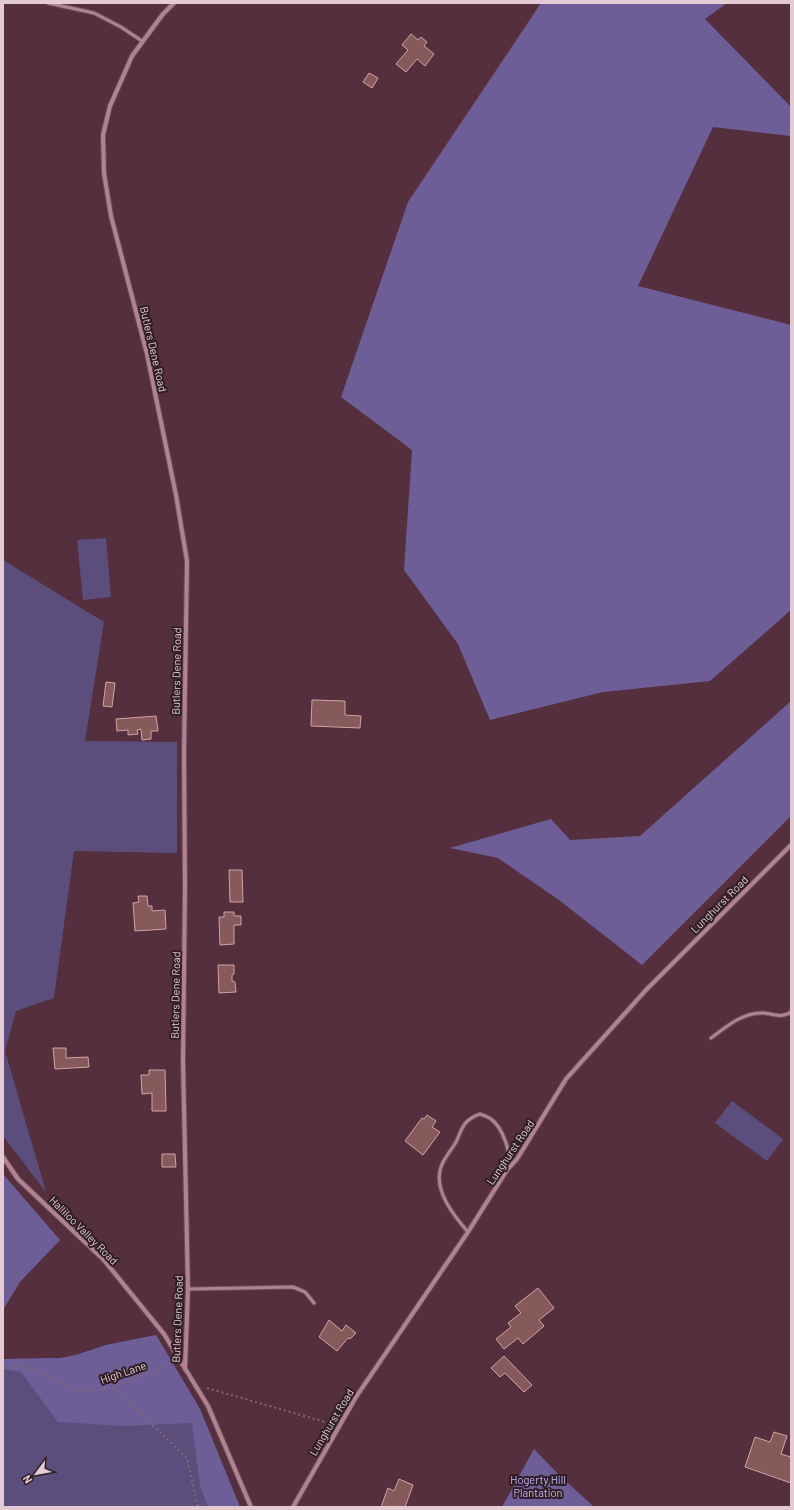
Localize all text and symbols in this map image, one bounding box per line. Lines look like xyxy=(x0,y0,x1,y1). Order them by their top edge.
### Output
street label: Butlers Dene Road xyxy=(138,305,170,393)
street label: Butlers Dene Road xyxy=(169,627,183,715)
street label: Lunghurst Road xyxy=(688,873,750,935)
street label: Butlers Dene Road xyxy=(168,951,182,1039)
street label: Lunghurst Road xyxy=(483,1117,537,1187)
street label: Halliloo Valley Road xyxy=(47,1193,121,1267)
street label: Butlers Dene Road xyxy=(169,1275,185,1363)
street label: High Lane xyxy=(98,1358,148,1386)
street label: Lunghurst Road xyxy=(306,1386,356,1458)
north arrow xyxy=(16,1454,56,1494)
text: N xyxy=(20,1473,35,1486)
park label: Hogerty Hill Plantation xyxy=(510,1473,566,1499)

